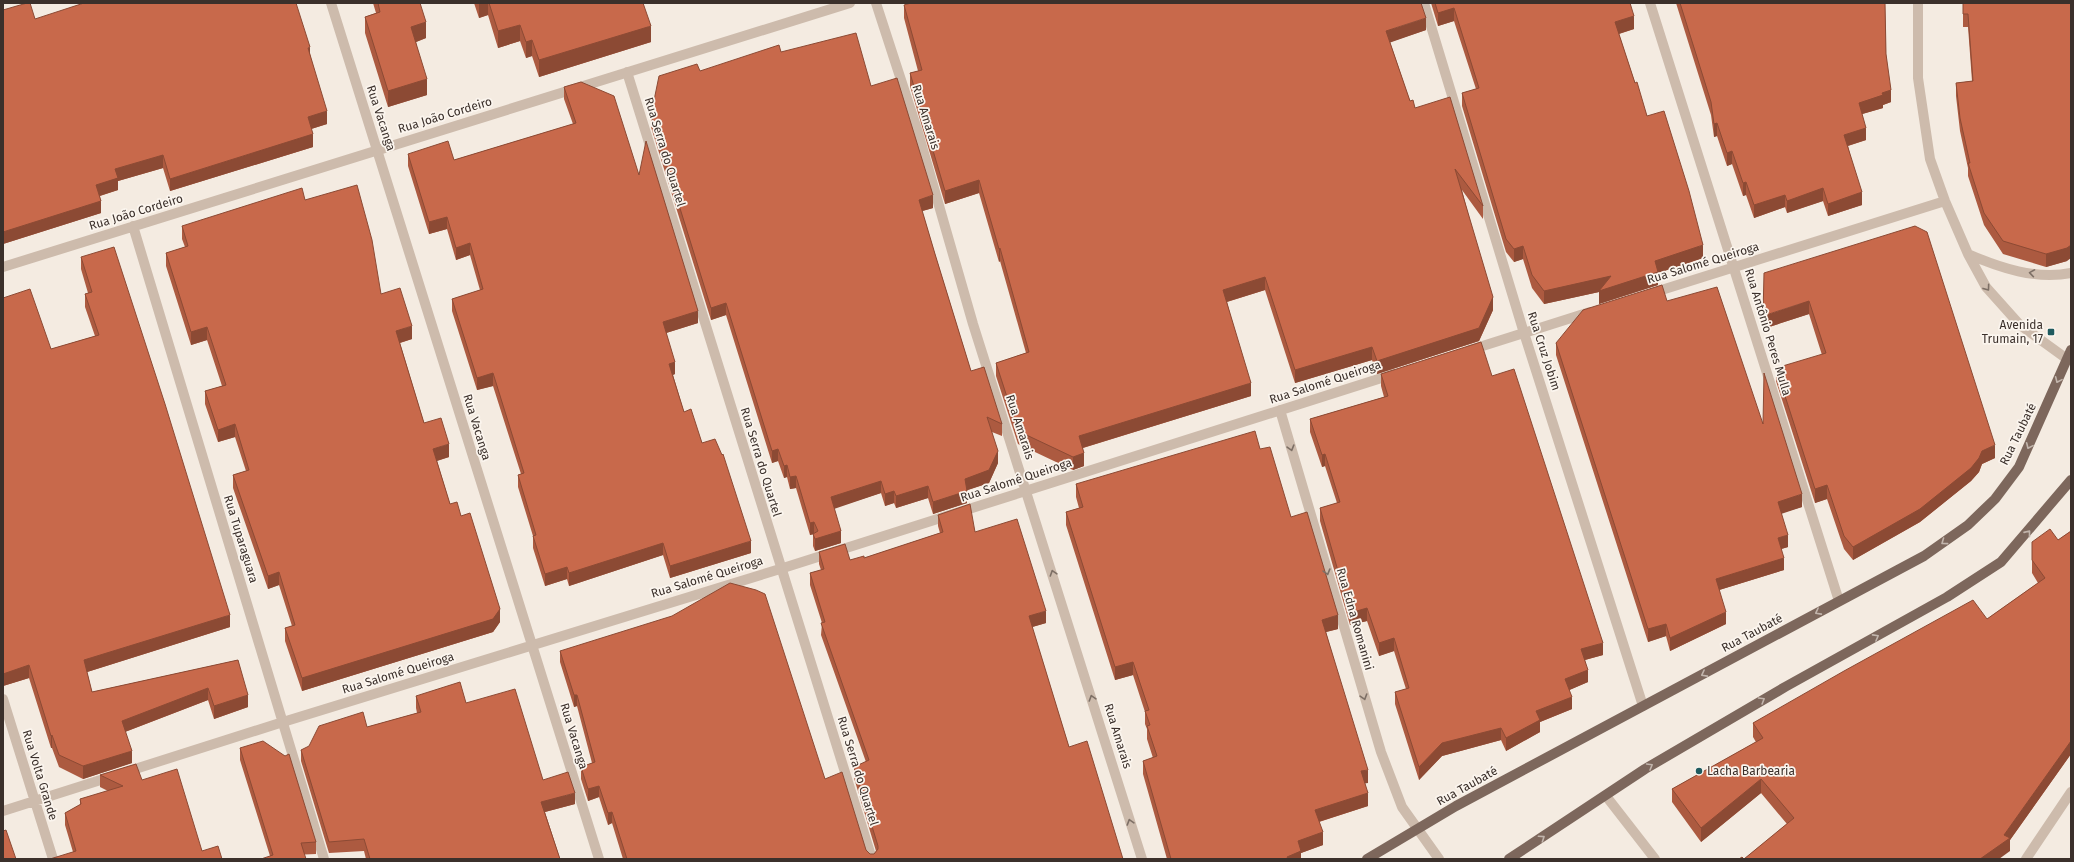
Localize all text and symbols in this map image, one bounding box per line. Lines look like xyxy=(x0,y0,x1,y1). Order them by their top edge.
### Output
street label: Rua Vacanga xyxy=(364,83,398,153)
street label: Rua Amarais xyxy=(909,83,943,152)
street label: Rua João Cordeiro xyxy=(396,94,494,136)
street label: Rua Serra do Quartel xyxy=(642,96,688,209)
street label: Rua João Cordeiro xyxy=(87,191,185,233)
street label: Rua Salomé Queiroga xyxy=(1645,239,1761,287)
street label: Rua Antônio Peres Mulla xyxy=(1742,267,1794,397)
one-way arrow xyxy=(2029,269,2035,278)
one-way arrow xyxy=(1983,283,1990,290)
street label: Rua Cruz Jobim xyxy=(1525,310,1563,392)
place label: Avenida Trumain, 17 xyxy=(1982,318,2043,346)
marker: Avenida Trumain, 17 xyxy=(2046,327,2056,337)
street label: Rua Salomé Queiroga xyxy=(1267,357,1383,407)
one-way arrow xyxy=(2054,377,2062,384)
street label: Rua Vacanga xyxy=(460,392,494,462)
street label: Rua Amarais xyxy=(1003,393,1037,462)
street label: Rua Taubaté xyxy=(1997,401,2039,467)
street label: Rua Serra do Quartel xyxy=(738,406,784,519)
one-way arrow xyxy=(2025,442,2033,449)
one-way arrow xyxy=(1286,444,1294,451)
street label: Rua Salomé Queiroga xyxy=(958,455,1074,505)
street label: Rua Tuparaguara xyxy=(221,493,261,585)
one-way arrow xyxy=(2023,530,2030,537)
one-way arrow xyxy=(1941,537,1948,545)
street label: Rua Salomé Queiroga xyxy=(649,553,765,601)
street label: Rua Edna Romanini xyxy=(1334,566,1376,672)
one-way arrow xyxy=(1322,569,1331,576)
one-way arrow xyxy=(1049,570,1058,577)
one-way arrow xyxy=(1815,607,1822,615)
street label: Rua Taubaté xyxy=(1719,611,1785,655)
one-way arrow xyxy=(1871,634,1879,641)
street label: Rua Salomé Queiroga xyxy=(340,649,456,697)
one-way arrow xyxy=(1701,669,1708,676)
one-way arrow xyxy=(1359,693,1368,700)
one-way arrow xyxy=(1088,694,1097,701)
one-way arrow xyxy=(1758,698,1765,705)
street label: Rua Vacanga xyxy=(557,701,591,771)
street label: Rua Amarais xyxy=(1101,702,1135,771)
street label: Rua Serra do Quartel xyxy=(835,715,881,828)
street label: Rua Volta Grande xyxy=(20,728,60,822)
street label: Rua Taubaté xyxy=(1434,764,1500,808)
one-way arrow xyxy=(1646,764,1653,771)
place label: Lacha Barbearia xyxy=(1707,764,1795,778)
marker: Lacha Barbearia xyxy=(1694,766,1704,776)
one-way arrow xyxy=(1126,818,1135,825)
one-way arrow xyxy=(1538,835,1545,843)

